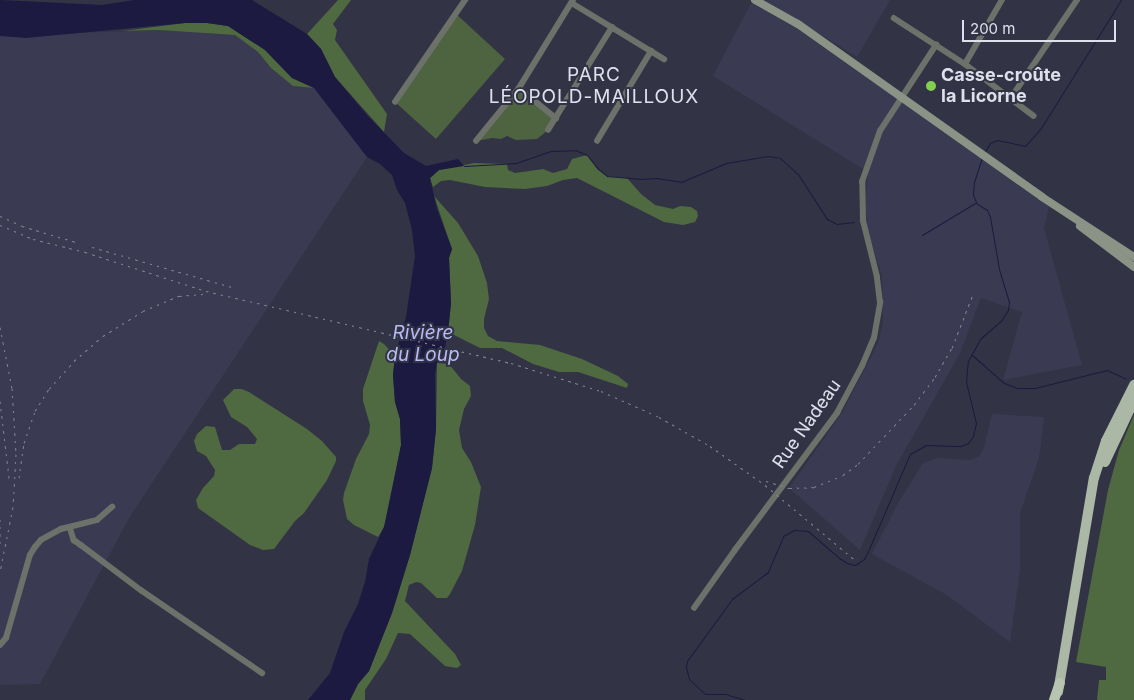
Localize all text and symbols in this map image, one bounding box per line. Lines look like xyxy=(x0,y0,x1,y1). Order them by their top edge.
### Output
scale bar xyxy=(964,10,1118,42)
text: 200 m xyxy=(970,19,1015,38)
district label: PARC LÉOPOLD-MAILLOUX xyxy=(487,64,701,108)
place label: Casse-croûte la Licorne xyxy=(941,65,1061,108)
marker: Casse-croûte la Licorne xyxy=(925,80,937,92)
water label: Rivière du Loup xyxy=(386,322,460,366)
street label: Rue Nadeau xyxy=(768,375,846,473)

